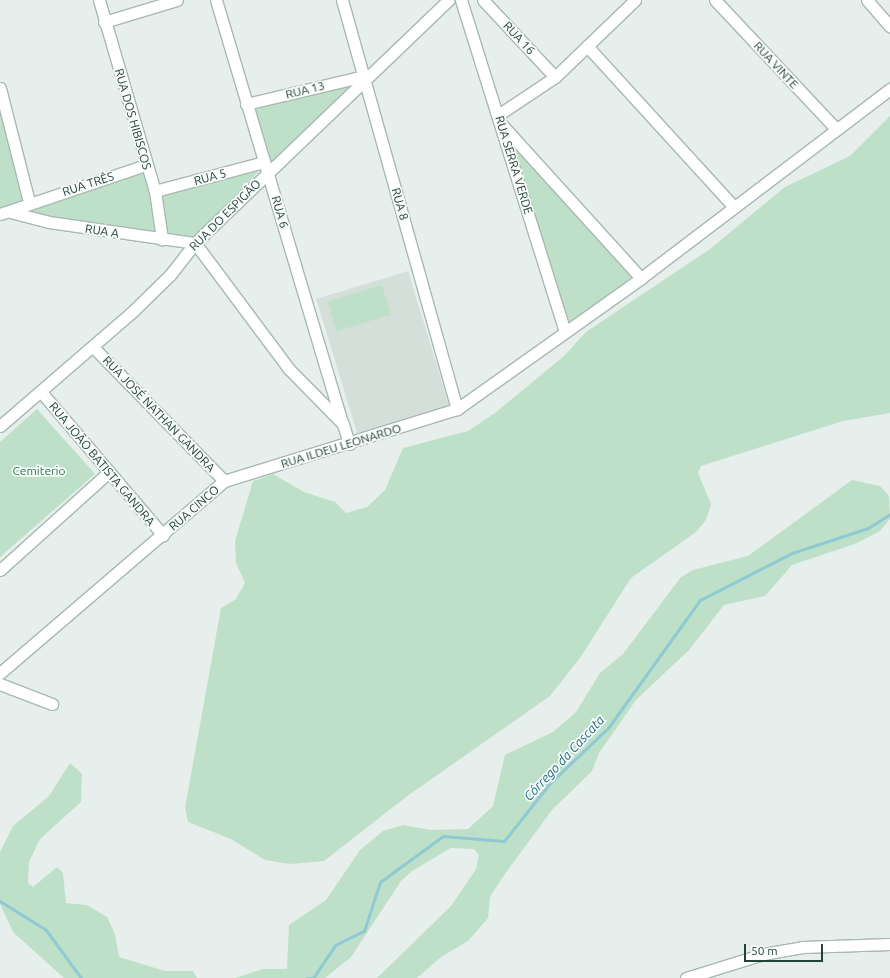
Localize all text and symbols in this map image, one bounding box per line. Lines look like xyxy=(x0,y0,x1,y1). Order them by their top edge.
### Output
street label: RUA 16 xyxy=(500,19,538,57)
street label: RUA VINTE xyxy=(751,39,801,91)
street label: RUA DOS HIBISCOS xyxy=(112,67,154,171)
street label: RUA 13 xyxy=(284,78,326,102)
street label: RUA SERRA VERDE xyxy=(492,114,536,216)
street label: RUA 5 xyxy=(192,166,228,188)
street label: RUA TRÊS xyxy=(60,169,116,199)
street label: RUA DO ESPIGÃO xyxy=(186,176,264,254)
street label: RUA 8 xyxy=(389,186,411,222)
street label: RUA 6 xyxy=(269,194,291,230)
street label: RUA A xyxy=(84,221,120,241)
street label: RUA JOSÉ NATHAN GANDRA xyxy=(100,353,218,475)
street label: RUA JOÃO BATISTA GANDRA xyxy=(46,399,158,529)
street label: RUA ILDEU LEONARDO xyxy=(279,421,403,471)
park label: Cemiterio xyxy=(12,464,66,478)
street label: RUA CINCO xyxy=(166,482,222,534)
water label: Córrego da Cascata xyxy=(520,712,608,804)
scale bar xyxy=(746,936,825,962)
text: 50 m xyxy=(751,944,778,957)

